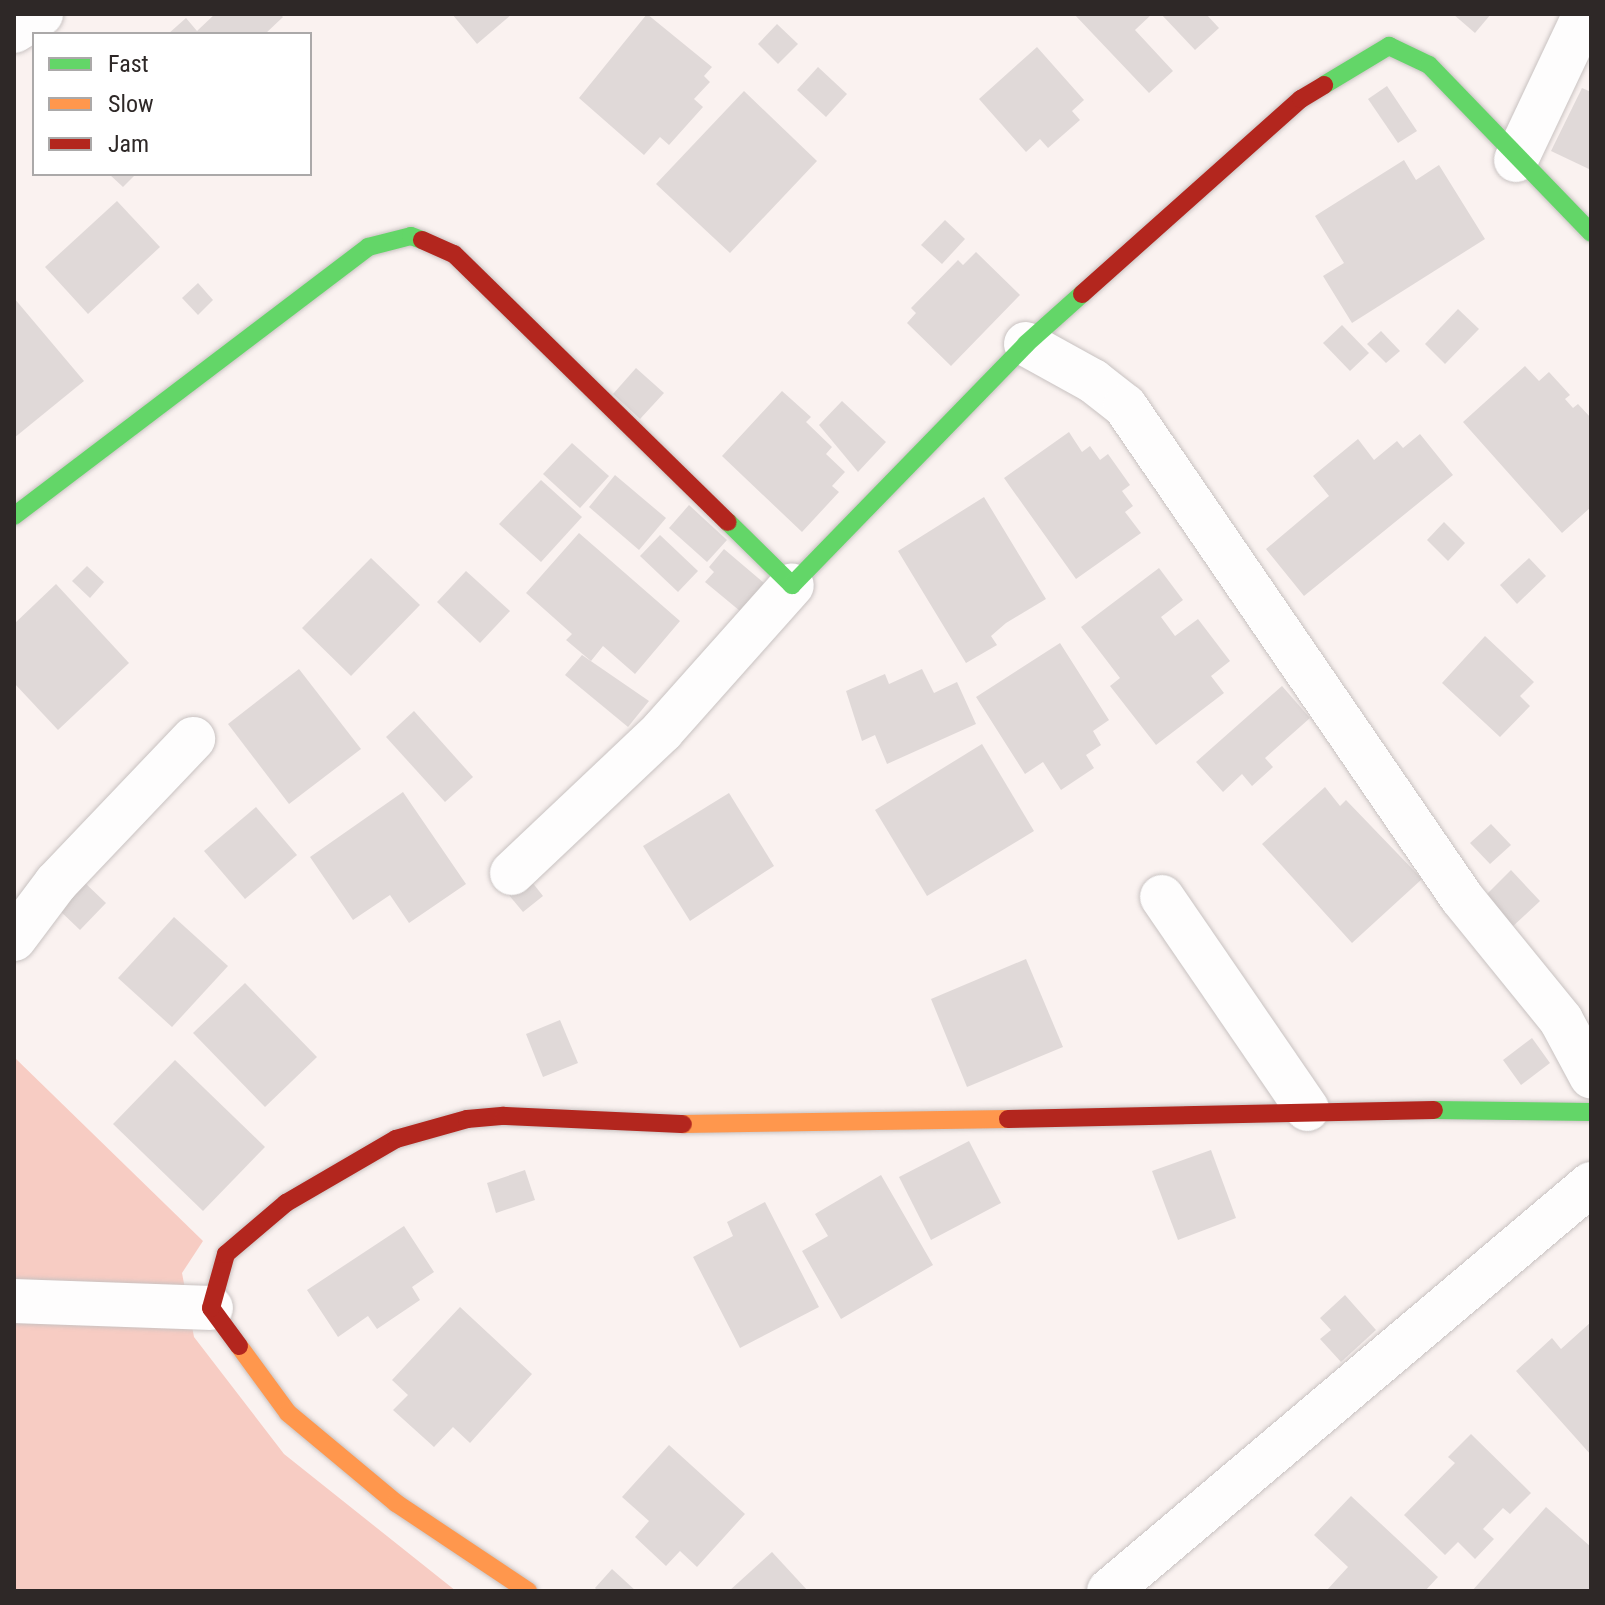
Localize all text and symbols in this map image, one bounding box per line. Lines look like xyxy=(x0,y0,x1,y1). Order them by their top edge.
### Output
legend xyxy=(32,32,312,176)
text: Fast xyxy=(108,50,149,78)
text: Slow xyxy=(108,90,154,118)
text: Jam xyxy=(108,130,149,158)

